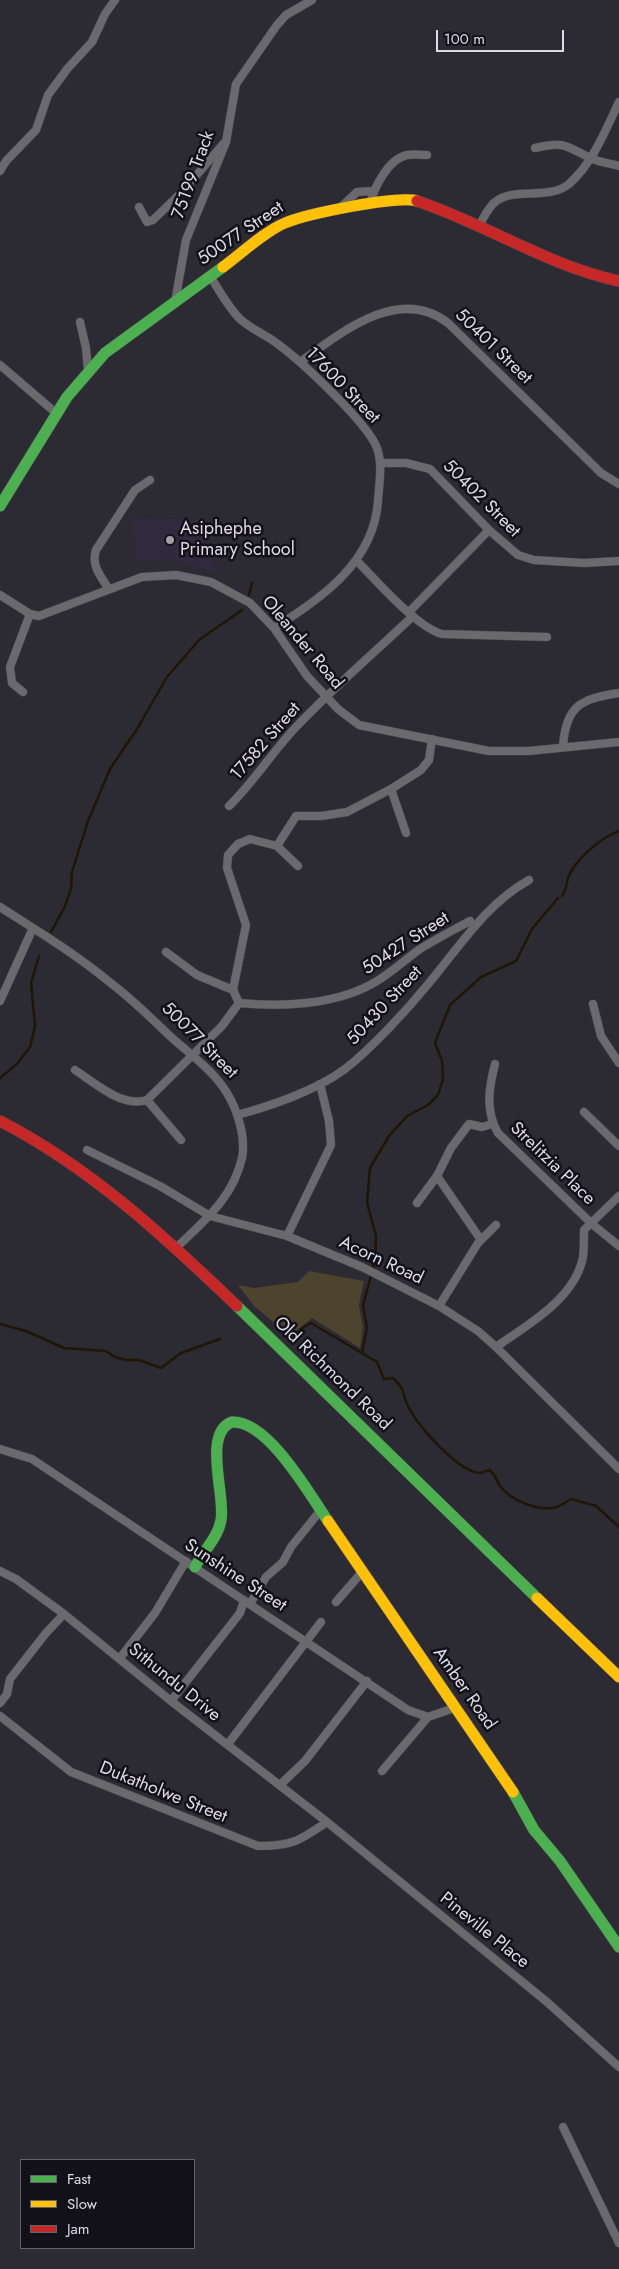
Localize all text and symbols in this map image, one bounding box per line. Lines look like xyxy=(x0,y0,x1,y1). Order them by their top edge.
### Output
scale bar xyxy=(439,20,566,52)
text: 100 m xyxy=(444,28,485,50)
street label: 75199 Track xyxy=(168,128,220,222)
street label: 50077 Street xyxy=(194,197,288,271)
street label: 50401 Street xyxy=(450,305,536,389)
street label: 17600 Street xyxy=(300,343,384,429)
street label: 50402 Street xyxy=(438,456,524,542)
place label: Asiphephe Primary School xyxy=(180,519,295,562)
marker: Asiphephe Primary School xyxy=(164,534,176,546)
street label: Oleander Road xyxy=(257,592,347,694)
street label: 17582 Street xyxy=(226,699,306,785)
street label: 50427 Street xyxy=(358,908,454,980)
street label: 50430 Street xyxy=(343,962,427,1050)
street label: 50077 Street xyxy=(156,998,242,1084)
street label: Strelitzia Place xyxy=(505,1118,599,1210)
street label: Acorn Road xyxy=(336,1232,426,1290)
street label: Old Richmond Road xyxy=(269,1313,395,1435)
street label: Sunshine Street xyxy=(180,1535,290,1617)
street label: Sithundu Drive xyxy=(124,1639,224,1727)
street label: Amber Road xyxy=(428,1644,500,1734)
street label: Dukatholwe Street xyxy=(96,1758,230,1828)
street label: Pineville Place xyxy=(435,1888,533,1974)
legend xyxy=(20,2159,195,2249)
text: Fast xyxy=(67,2168,91,2190)
text: Slow xyxy=(67,2193,97,2215)
text: Jam xyxy=(67,2218,90,2240)

